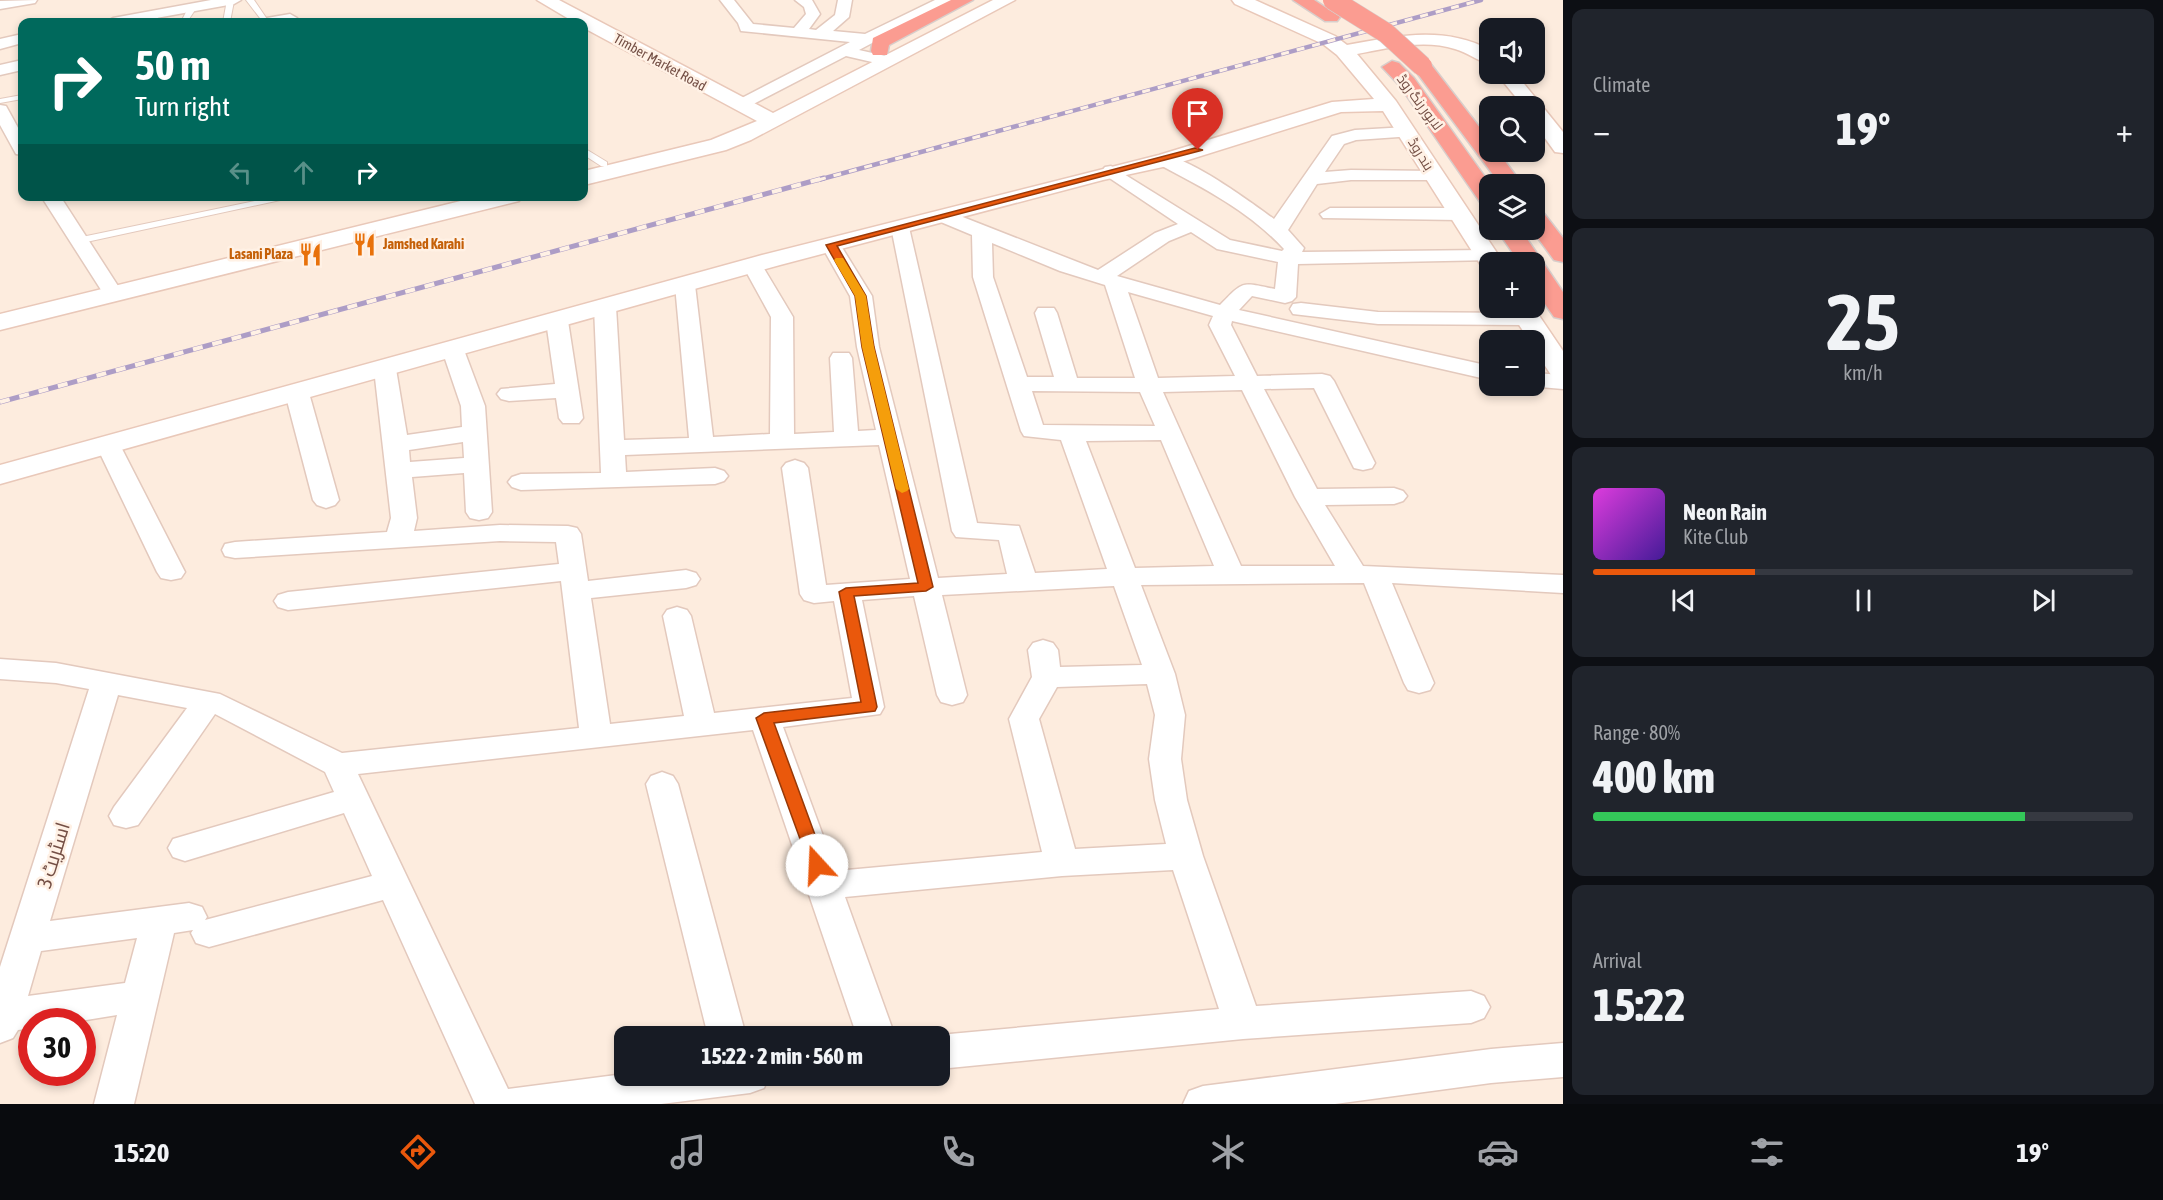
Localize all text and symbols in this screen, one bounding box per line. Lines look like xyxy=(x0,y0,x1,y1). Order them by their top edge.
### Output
map controls xyxy=(1479,18,1545,396)
button: sound xyxy=(1479,18,1545,84)
street label: Timber Market Road xyxy=(611,30,709,94)
text: 50 m xyxy=(135,41,210,89)
icon: right xyxy=(36,42,114,120)
street label: لاہور رنگ روڈ xyxy=(1393,71,1446,133)
text: Climate xyxy=(1593,73,1650,96)
pin xyxy=(1172,88,1223,150)
text: Turn right xyxy=(135,91,230,122)
button: search xyxy=(1479,96,1545,162)
icon: arrive xyxy=(1181,97,1214,130)
text: 19° xyxy=(1836,103,1890,155)
text: − xyxy=(1593,111,1610,149)
text: + xyxy=(2116,111,2133,149)
street label: بند روڈ xyxy=(1405,135,1437,173)
icon: left xyxy=(224,156,257,189)
icon: ahead xyxy=(287,156,320,189)
icon: right xyxy=(350,156,383,189)
button: layers xyxy=(1479,174,1545,240)
restaurant icon: Jamshed Karahi xyxy=(352,231,378,257)
place label: Jamshed Karahi xyxy=(382,236,464,252)
restaurant icon: Lasani Plaza xyxy=(298,241,324,267)
place label: Lasani Plaza xyxy=(229,246,293,262)
button: + xyxy=(1479,252,1545,318)
text: 25 xyxy=(1826,277,1900,367)
button: − xyxy=(1479,330,1545,396)
text: km/h xyxy=(1843,361,1883,384)
text: Neon Rain xyxy=(1683,499,1767,525)
text: Kite Club xyxy=(1683,525,1748,548)
icon: previous xyxy=(1667,584,1700,617)
icon: pause xyxy=(1847,584,1880,617)
icon: next xyxy=(2027,584,2060,617)
text: Range · 80% xyxy=(1593,721,1680,744)
text: 400 km xyxy=(1593,751,1715,803)
street label: اسٹریٹ 3 xyxy=(32,819,75,891)
position arrow xyxy=(785,833,849,897)
text: Arrival xyxy=(1593,949,1642,972)
text: 15:22 xyxy=(1593,979,1686,1031)
speed limit sign: 30 xyxy=(18,1008,96,1086)
text: 15:22 · 2 min · 560 m xyxy=(701,1043,863,1069)
icon: directions xyxy=(397,1131,439,1173)
icon: music xyxy=(667,1131,709,1173)
icon: phone xyxy=(937,1131,979,1173)
icon: climate xyxy=(1207,1131,1249,1173)
icon: car xyxy=(1477,1131,1519,1173)
icon: filters xyxy=(1746,1131,1788,1173)
text: 15:20 xyxy=(114,1137,169,1168)
text: 19° xyxy=(2016,1137,2049,1168)

